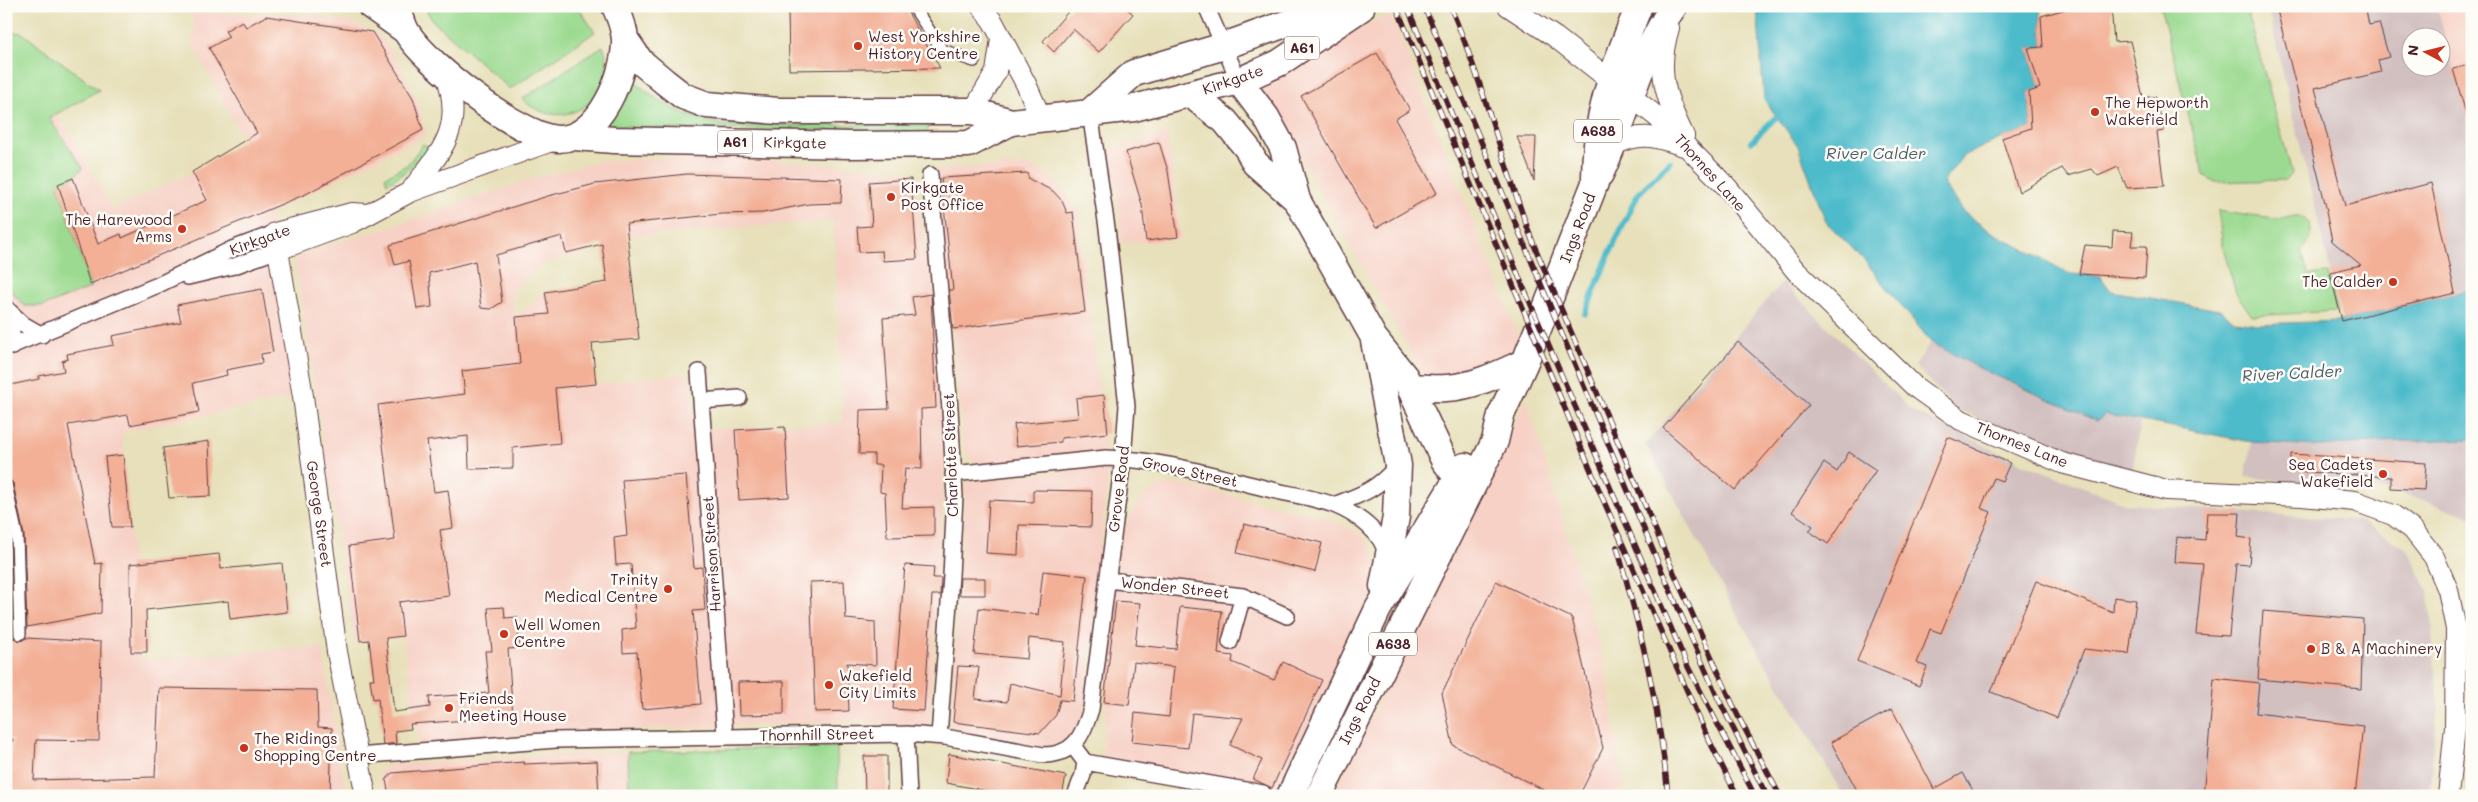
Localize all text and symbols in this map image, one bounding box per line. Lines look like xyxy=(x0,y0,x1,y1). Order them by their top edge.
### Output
place label: West Yorkshire History Centre xyxy=(868,26,981,63)
north arrow xyxy=(2400,28,2450,78)
road number: A61 xyxy=(1284,36,1320,59)
marker: West Yorkshire History Centre xyxy=(852,40,864,52)
text: N xyxy=(2403,44,2423,57)
street label: Kirkgate xyxy=(1200,59,1266,99)
place label: The Hepworth Wakefield xyxy=(2105,92,2208,129)
marker: The Hepworth Wakefield xyxy=(2089,106,2101,118)
road number: A638 xyxy=(1574,120,1622,142)
street label: Thornes Lane xyxy=(1671,129,1751,215)
road number: A61 xyxy=(718,130,752,154)
street label: Kirkgate xyxy=(763,131,827,153)
water label: River Calder xyxy=(1826,142,1926,163)
place label: Kirkgate Post Office xyxy=(901,177,984,214)
street label: Ings Road xyxy=(1555,190,1599,265)
marker: Kirkgate Post Office xyxy=(885,191,897,203)
place label: The Harewood Arms xyxy=(65,209,172,246)
street label: Kirkgate xyxy=(227,219,293,259)
marker: The Harewood Arms xyxy=(176,223,188,235)
place label: The Calder xyxy=(2302,271,2383,291)
marker: The Calder xyxy=(2387,276,2399,288)
water label: River Calder xyxy=(2241,359,2343,386)
street label: Charlotte Street xyxy=(938,393,962,517)
street label: Thornes Lane xyxy=(1973,416,2071,472)
street label: Grove Road xyxy=(1103,445,1133,533)
street label: Grove Street xyxy=(1141,451,1240,491)
place label: Sea Cadets Wakefield xyxy=(2288,454,2373,491)
street label: George Street xyxy=(303,459,337,568)
marker: Sea Cadets Wakefield xyxy=(2377,468,2389,480)
street label: Harrison Street xyxy=(697,495,725,613)
place label: Trinity Medical Centre xyxy=(544,569,658,606)
street label: Wonder Street xyxy=(1120,571,1230,603)
marker: Trinity Medical Centre xyxy=(662,583,674,595)
place label: Well Women Centre xyxy=(514,614,600,651)
marker: Well Women Centre xyxy=(498,628,510,640)
road number: A638 xyxy=(1369,633,1417,656)
place label: B & A Machinery xyxy=(2321,638,2442,658)
marker: B & A Machinery xyxy=(2305,643,2317,655)
place label: Wakefield City Limits xyxy=(839,665,916,702)
street label: Ings Road xyxy=(1334,673,1385,748)
marker: Wakefield City Limits xyxy=(823,679,835,691)
place label: Friends Meeting House xyxy=(459,688,567,725)
marker: Friends Meeting House xyxy=(443,702,455,714)
street label: Thornhill Street xyxy=(759,723,874,745)
place label: The Ridings Shopping Centre xyxy=(254,728,376,765)
marker: The Ridings Shopping Centre xyxy=(238,742,250,754)

